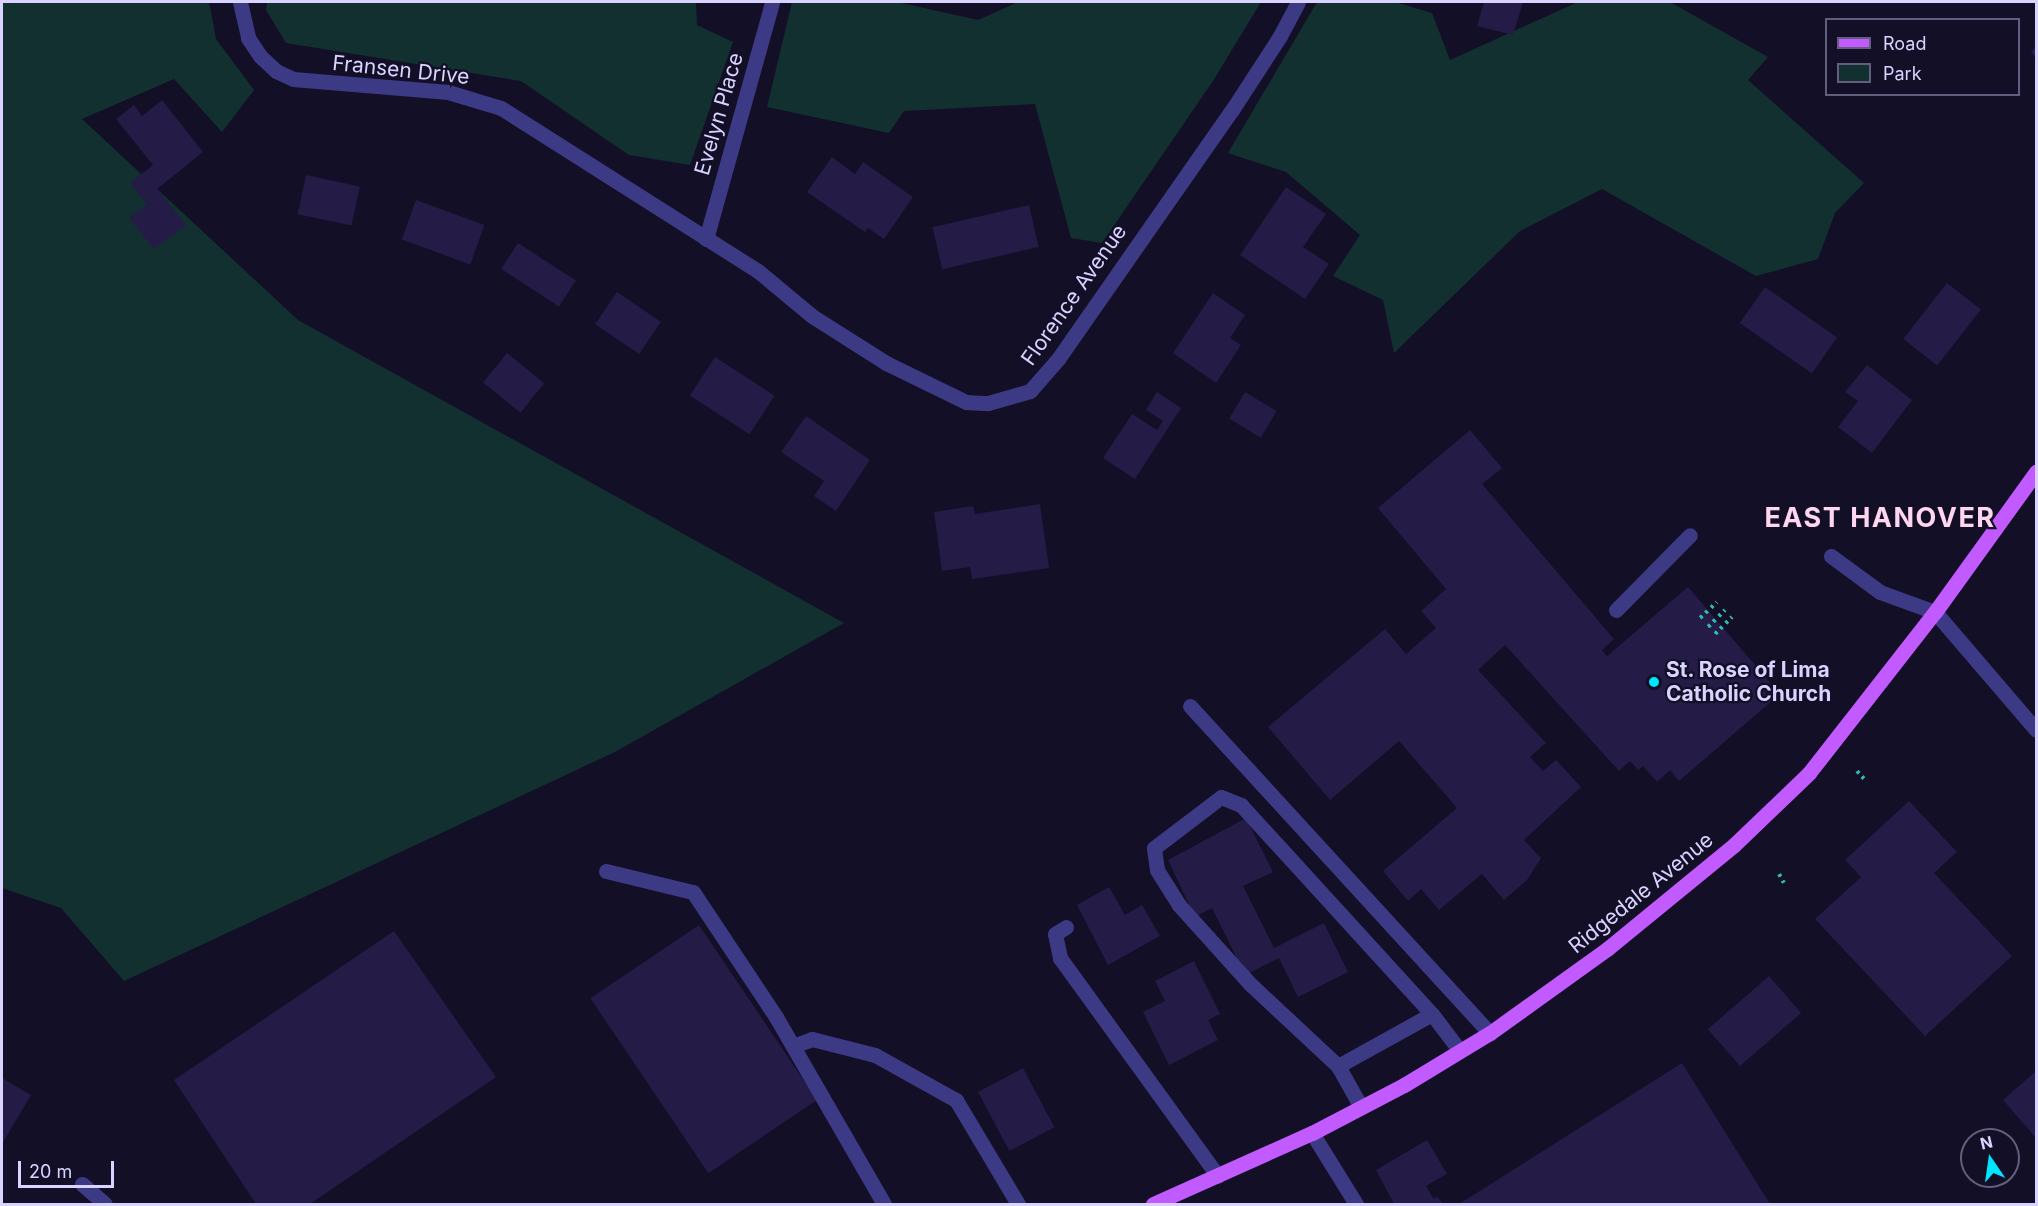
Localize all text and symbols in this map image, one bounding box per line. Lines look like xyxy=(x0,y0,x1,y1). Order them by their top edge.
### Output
legend xyxy=(1825,18,2020,96)
text: Road xyxy=(1883,33,1926,54)
street label: Fransen Drive xyxy=(331,50,471,90)
street label: Evelyn Place xyxy=(690,50,748,178)
text: Park xyxy=(1883,63,1922,84)
street label: Florence Avenue xyxy=(1016,220,1132,370)
district label: EAST HANOVER xyxy=(1764,502,1996,534)
place label: St. Rose of Lima Catholic Church xyxy=(1666,657,1831,707)
marker: St. Rose of Lima Catholic Church xyxy=(1647,675,1661,689)
street label: Ridgedale Avenue xyxy=(1564,827,1718,959)
north arrow xyxy=(1960,1128,2020,1188)
text: N xyxy=(1978,1131,1995,1154)
scale bar xyxy=(21,1149,117,1187)
text: 20 m xyxy=(29,1161,72,1182)

